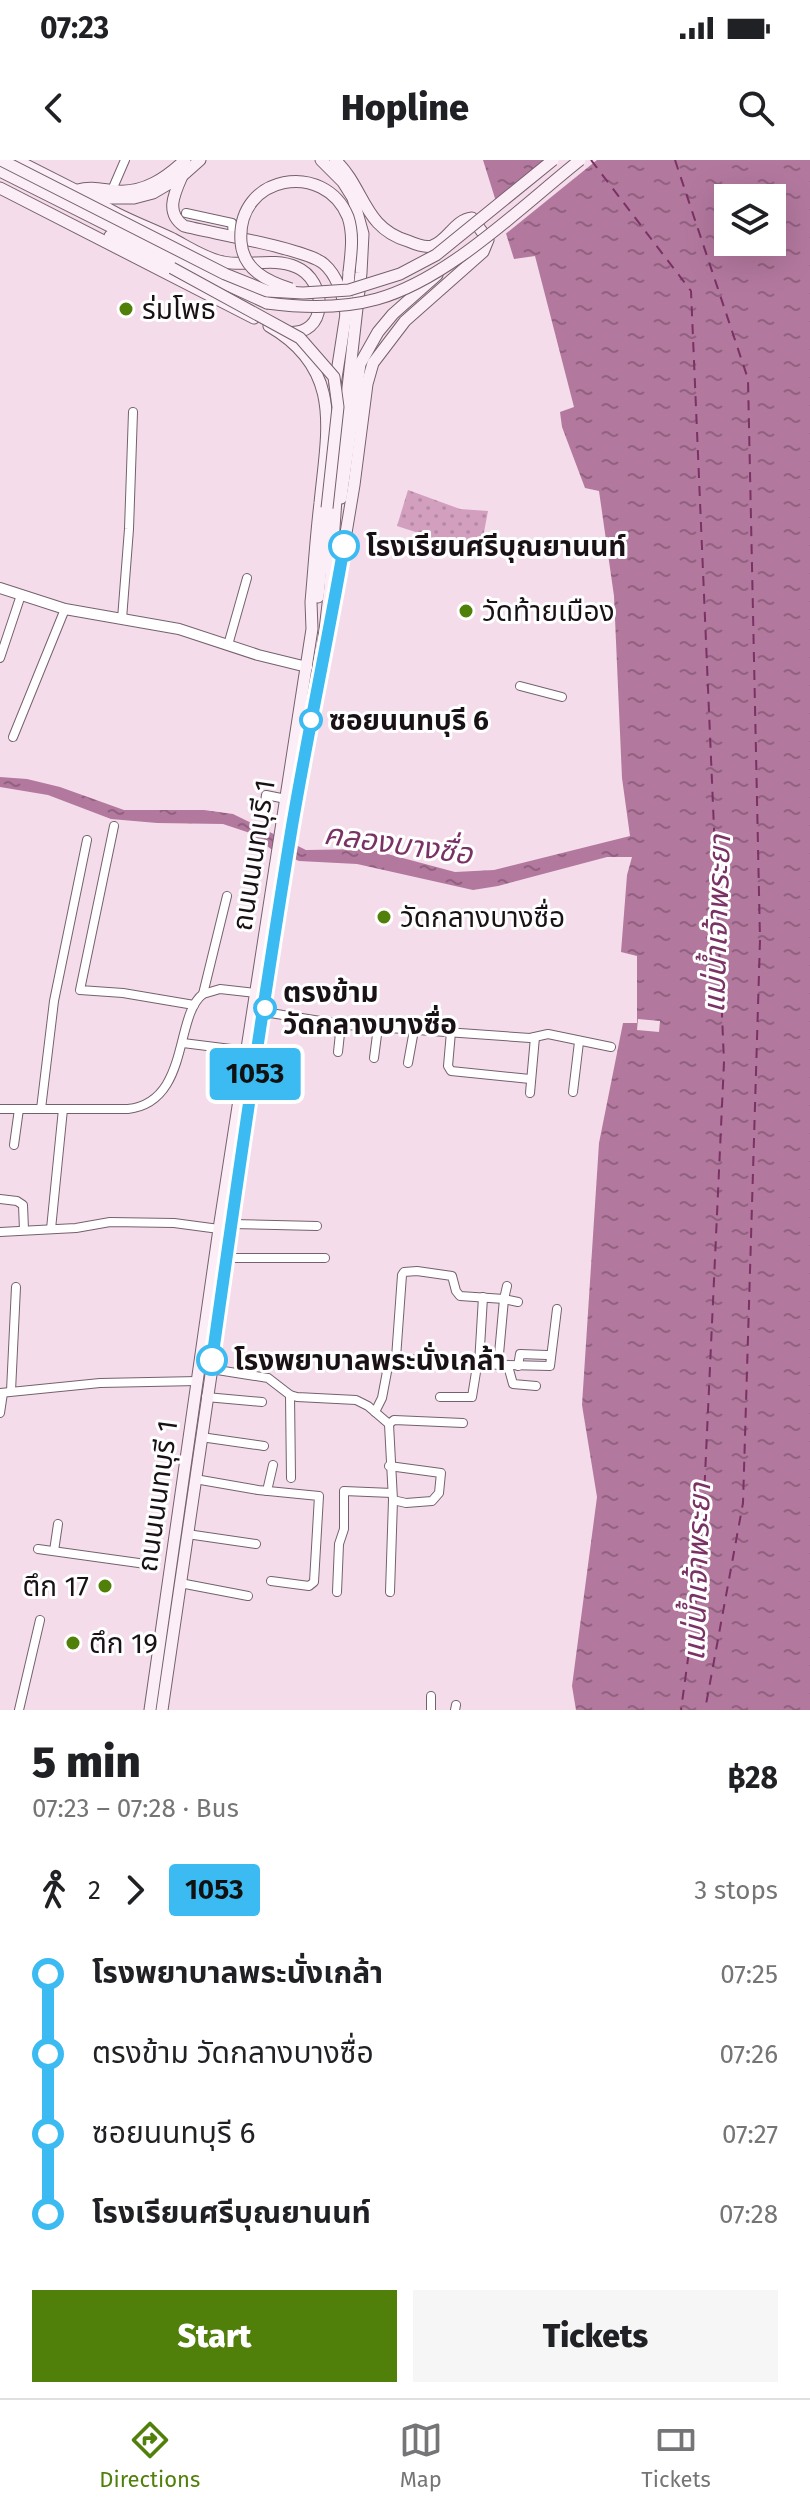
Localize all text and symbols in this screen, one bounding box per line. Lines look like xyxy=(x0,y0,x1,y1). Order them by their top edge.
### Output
text: 07:23 xyxy=(40,10,109,46)
icon: back xyxy=(32,86,76,130)
text: Hopline xyxy=(341,86,469,130)
icon: search xyxy=(734,86,778,130)
map controls xyxy=(714,184,786,256)
button: layers xyxy=(714,184,786,256)
place label: ร่มโพธ xyxy=(142,293,216,326)
marker: ร่มโพธ xyxy=(117,300,135,318)
place label: โรงเรียนศรีบุณยานนท์ xyxy=(366,530,626,563)
marker: โรงเรียนศรีบุณยานนท์ xyxy=(329,531,359,561)
place label: วัดท้ายเมือง xyxy=(482,595,615,628)
marker: วัดท้ายเมือง xyxy=(457,602,475,620)
place label: ซอยนนทบุรี 6 xyxy=(329,704,489,737)
marker: ซอยนนทบุรี 6 xyxy=(300,709,322,731)
street label: ถนนนนทบุรี 1 xyxy=(225,777,282,933)
water label: คลองบางซื่อ xyxy=(322,813,477,872)
water label: แม่น้ำเจ้าพระยา xyxy=(693,833,738,1013)
place label: วัดกลางบางซื่อ xyxy=(400,898,565,934)
marker: วัดกลางบางซื่อ xyxy=(375,908,393,926)
place label: ตรงข้าม วัดกลางบางซื่อ xyxy=(283,976,457,1041)
marker: ตรงข้าม วัดกลางบางซื่อ xyxy=(254,997,276,1019)
line badge: 1053 xyxy=(199,1048,311,1100)
text: 1053 xyxy=(226,1057,284,1090)
place label: โรงพยาบาลพระนั่งเกล้า xyxy=(234,1341,506,1377)
marker: โรงพยาบาลพระนั่งเกล้า xyxy=(197,1345,227,1375)
street label: ถนนนนทบุรี 1 xyxy=(131,1418,184,1574)
water label: แม่น้ำเจ้าพระยา xyxy=(673,1481,718,1661)
place label: ตึก 17 xyxy=(22,1570,89,1603)
marker: ตึก 17 xyxy=(96,1577,114,1595)
place label: ตึก 19 xyxy=(89,1627,158,1660)
marker: ตึก 19 xyxy=(64,1634,82,1652)
text: 5 min xyxy=(32,1736,141,1789)
text: ฿28 xyxy=(727,1760,778,1796)
text: 07:23 – 07:28 · Bus xyxy=(32,1793,239,1824)
icon: walk xyxy=(32,1868,76,1912)
icon: forward xyxy=(113,1868,157,1912)
text: 1053 xyxy=(185,1873,244,1906)
text: 2 xyxy=(88,1875,101,1906)
text: 3 stops xyxy=(694,1875,778,1906)
text: โรงพยาบาลพระนั่งเกล้า xyxy=(92,1955,383,1991)
text: 07:25 xyxy=(720,1959,778,1990)
text: ตรงข้าม วัดกลางบางซื่อ xyxy=(92,2035,374,2071)
text: 07:26 xyxy=(719,2039,778,2070)
text: ซอยนนทบุรี 6 xyxy=(92,2115,255,2151)
text: 07:27 xyxy=(722,2119,778,2150)
text: โรงเรียนศรีบุณยานนท์ xyxy=(92,2195,371,2231)
text: 07:28 xyxy=(719,2199,778,2230)
button: Start xyxy=(32,2290,397,2382)
button: Tickets xyxy=(413,2290,778,2382)
tab: Directions xyxy=(99,2418,200,2493)
tab: Map xyxy=(399,2418,443,2493)
tab: Tickets xyxy=(641,2418,711,2493)

